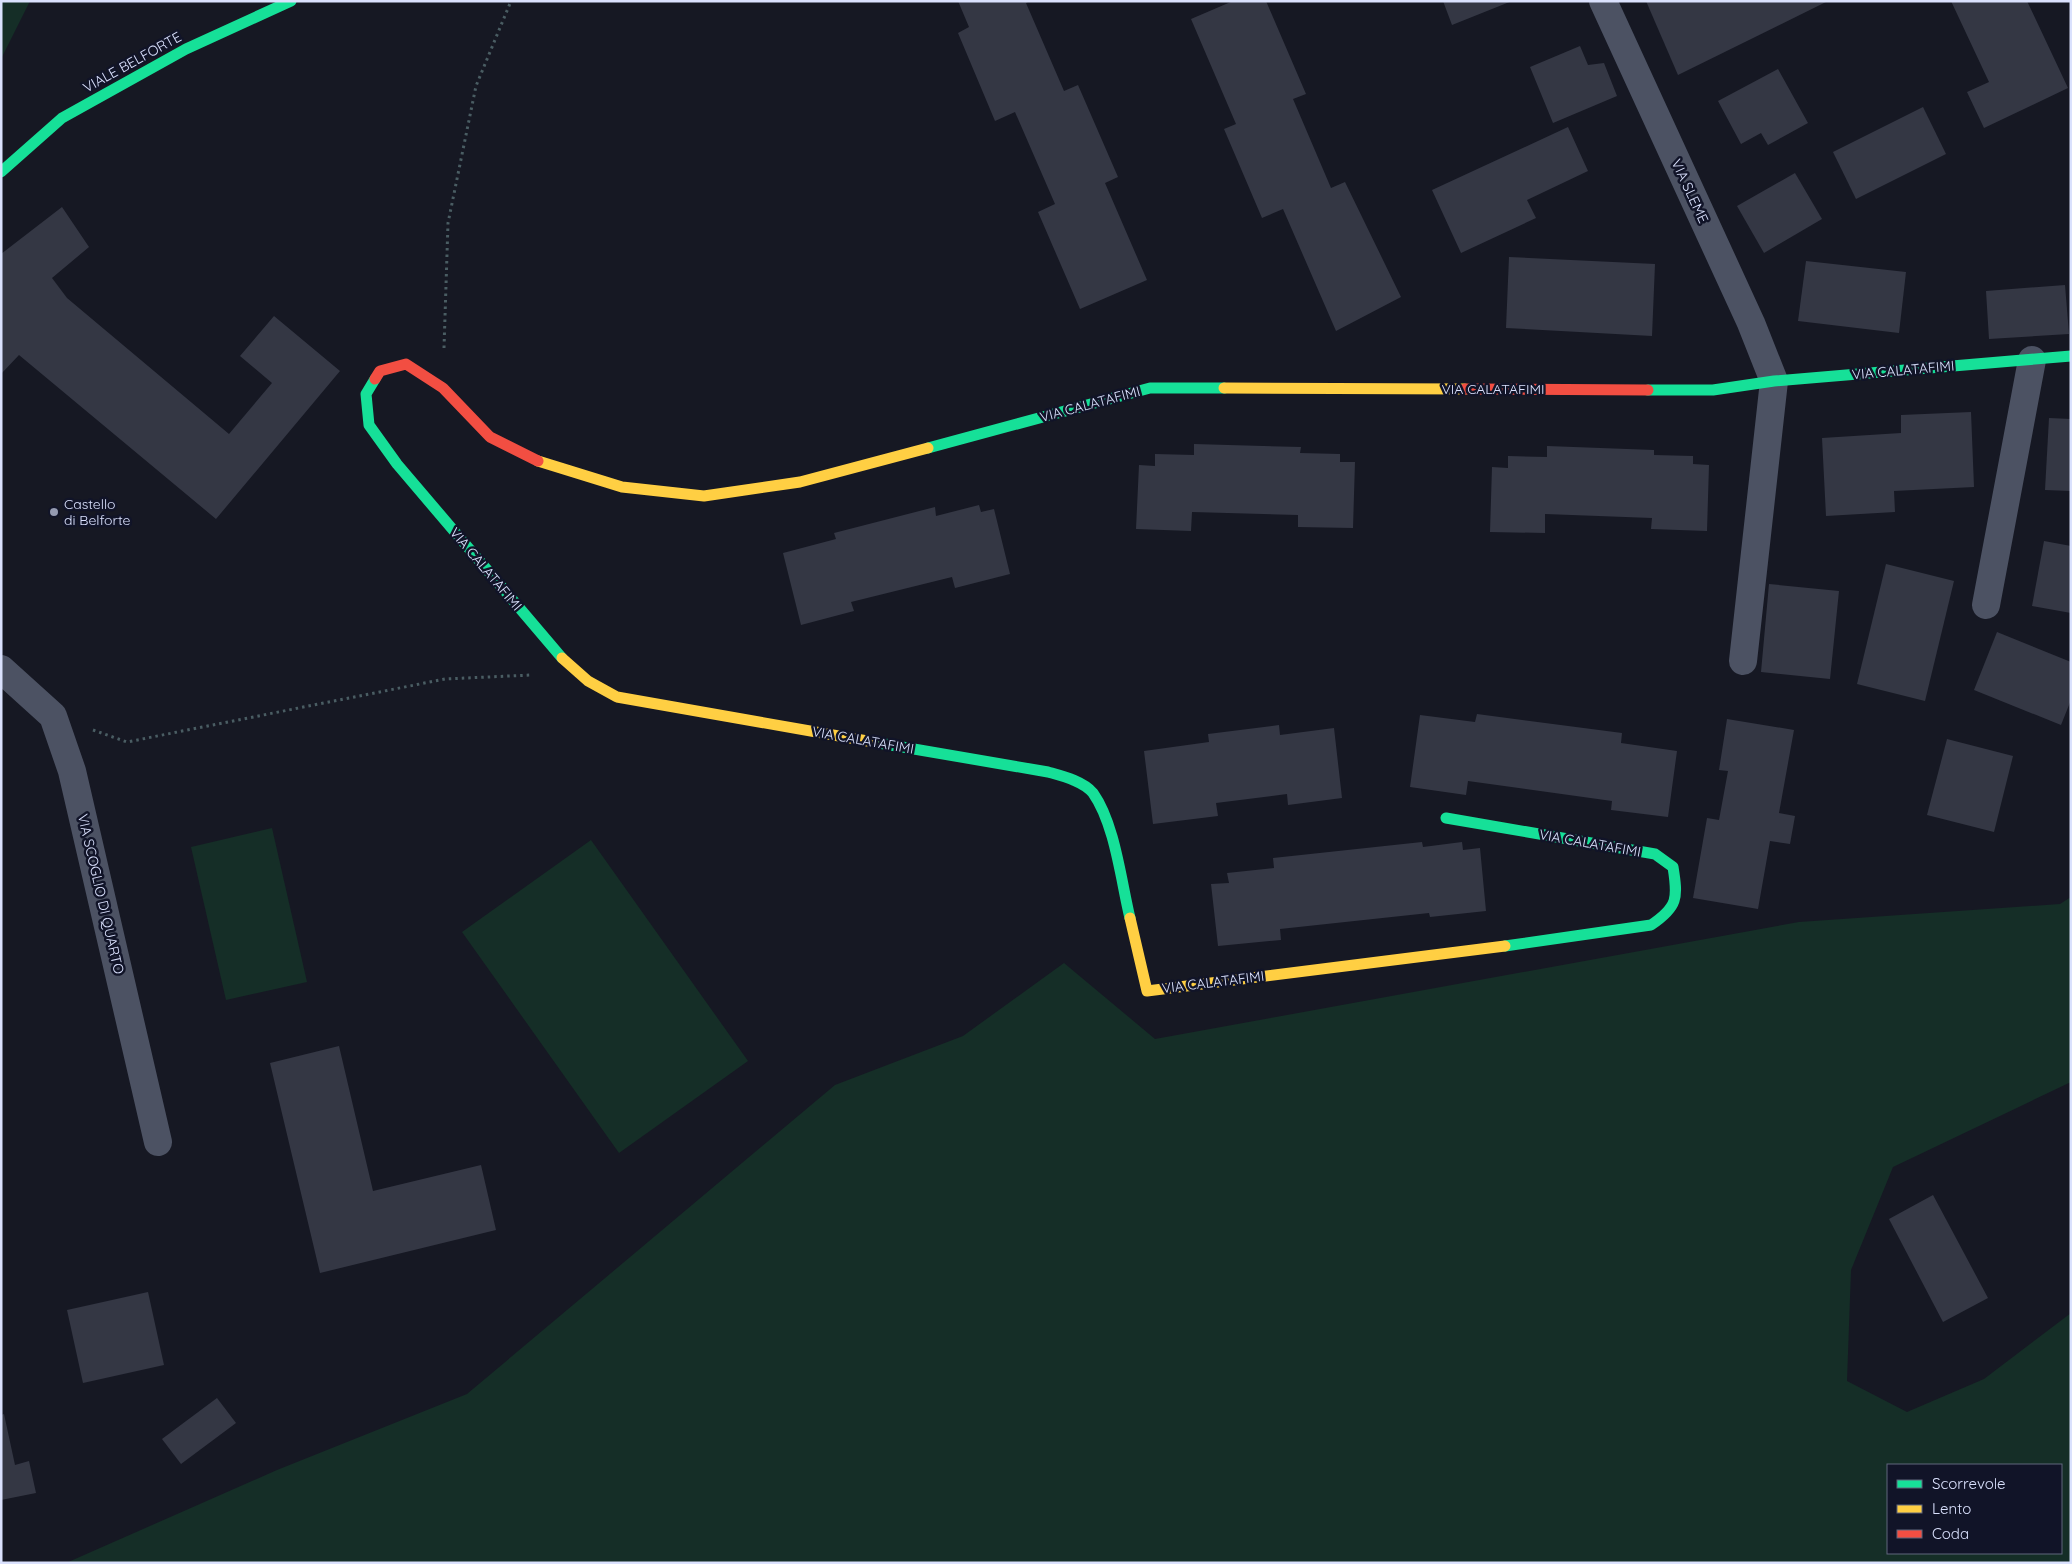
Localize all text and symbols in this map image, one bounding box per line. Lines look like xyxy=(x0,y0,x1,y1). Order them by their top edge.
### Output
street label: VIALE BELFORTE xyxy=(80,28,184,96)
street label: VIA SLEME xyxy=(1667,156,1713,226)
street label: VIA CALATAFIMI xyxy=(1851,357,1955,383)
street label: VIA CALATAFIMI xyxy=(1441,380,1545,398)
street label: VIA CALATAFIMI xyxy=(1038,382,1142,426)
place label: Castello di Belforte xyxy=(64,495,131,529)
marker: Castello di Belforte xyxy=(48,506,60,518)
street label: VIA CALATAFIMI xyxy=(446,524,526,614)
street label: VIA CALATAFIMI xyxy=(811,722,915,758)
street label: VIA SCOGLIO DI QUARTO xyxy=(74,812,128,976)
street label: VIA CALATAFIMI xyxy=(1538,825,1642,861)
street label: VIA CALATAFIMI xyxy=(1161,967,1265,997)
legend xyxy=(1887,1464,2062,1554)
text: Scorrevole xyxy=(1932,1474,2006,1493)
text: Lento xyxy=(1932,1499,1971,1518)
text: Coda xyxy=(1932,1524,1969,1543)

